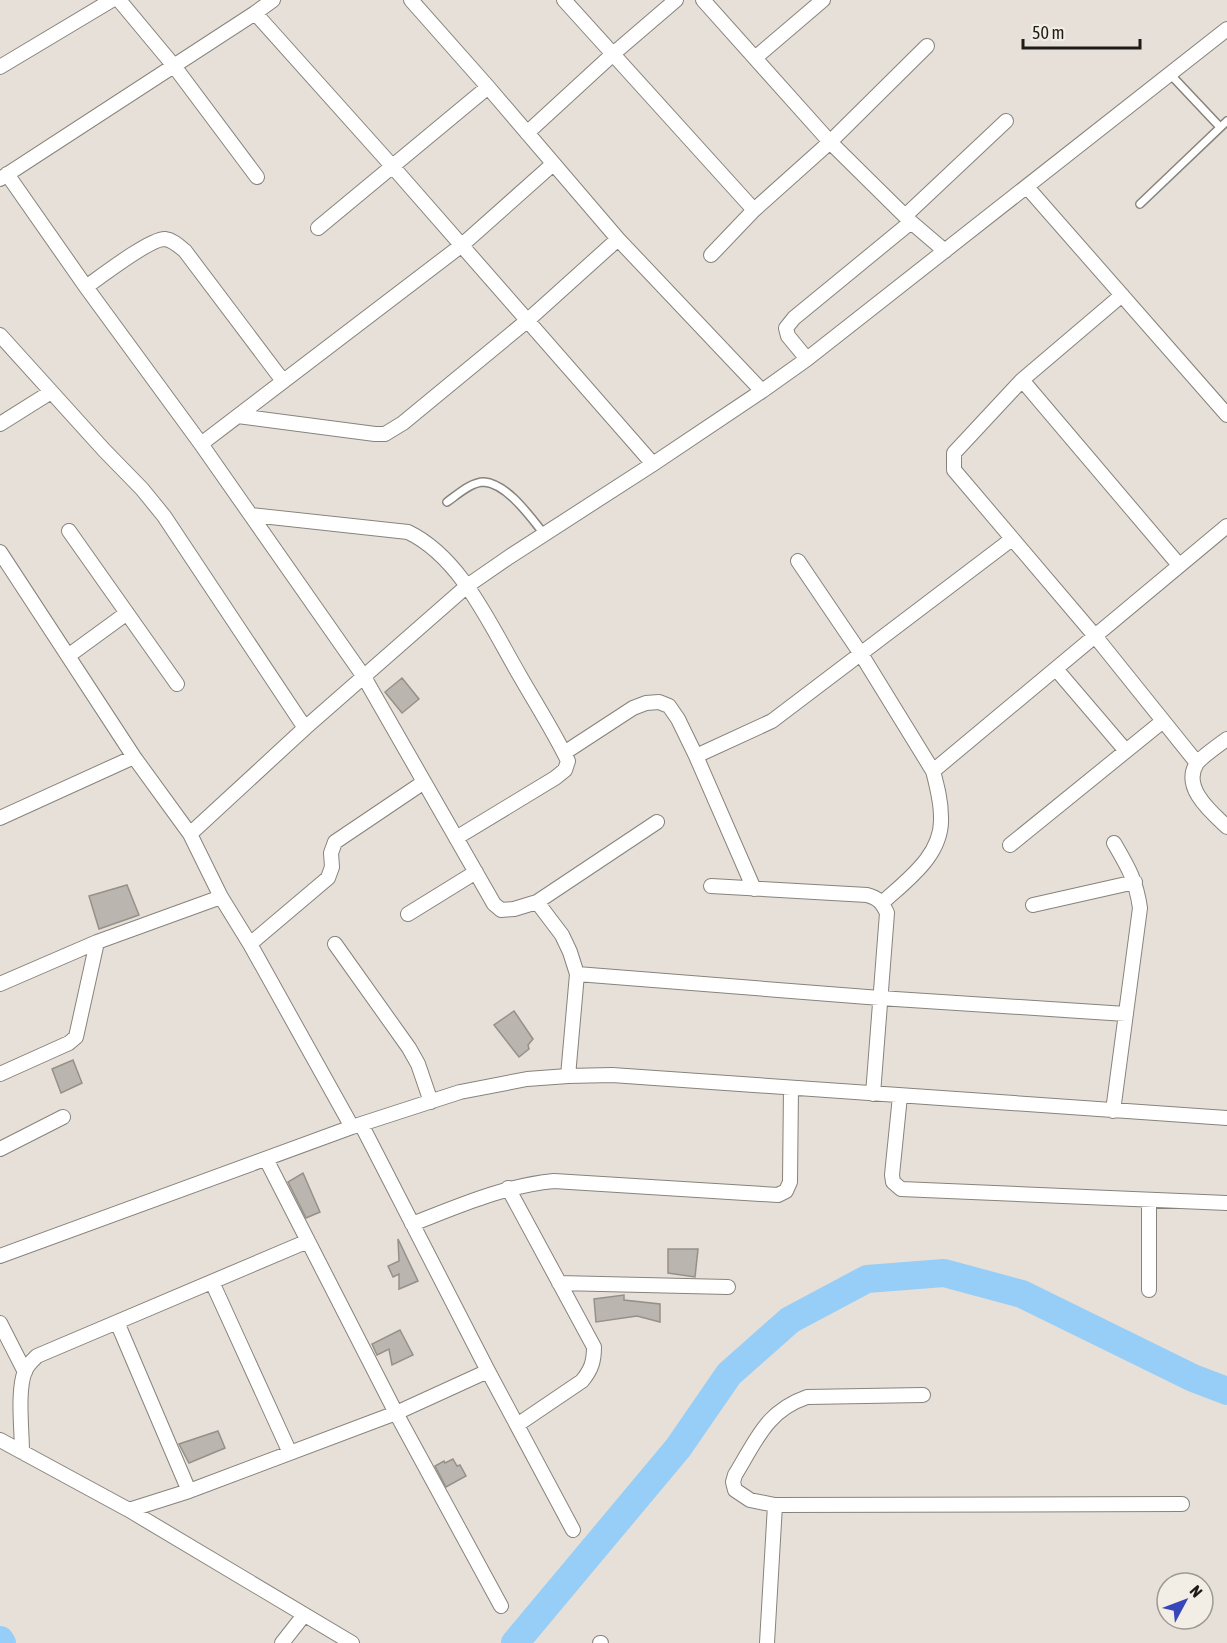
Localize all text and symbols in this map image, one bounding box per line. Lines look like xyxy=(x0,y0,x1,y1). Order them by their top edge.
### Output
scale bar xyxy=(1023,12,1140,50)
text: 50 m xyxy=(1032,22,1064,43)
north arrow xyxy=(1155,1571,1215,1631)
text: N xyxy=(1186,1582,1206,1601)

